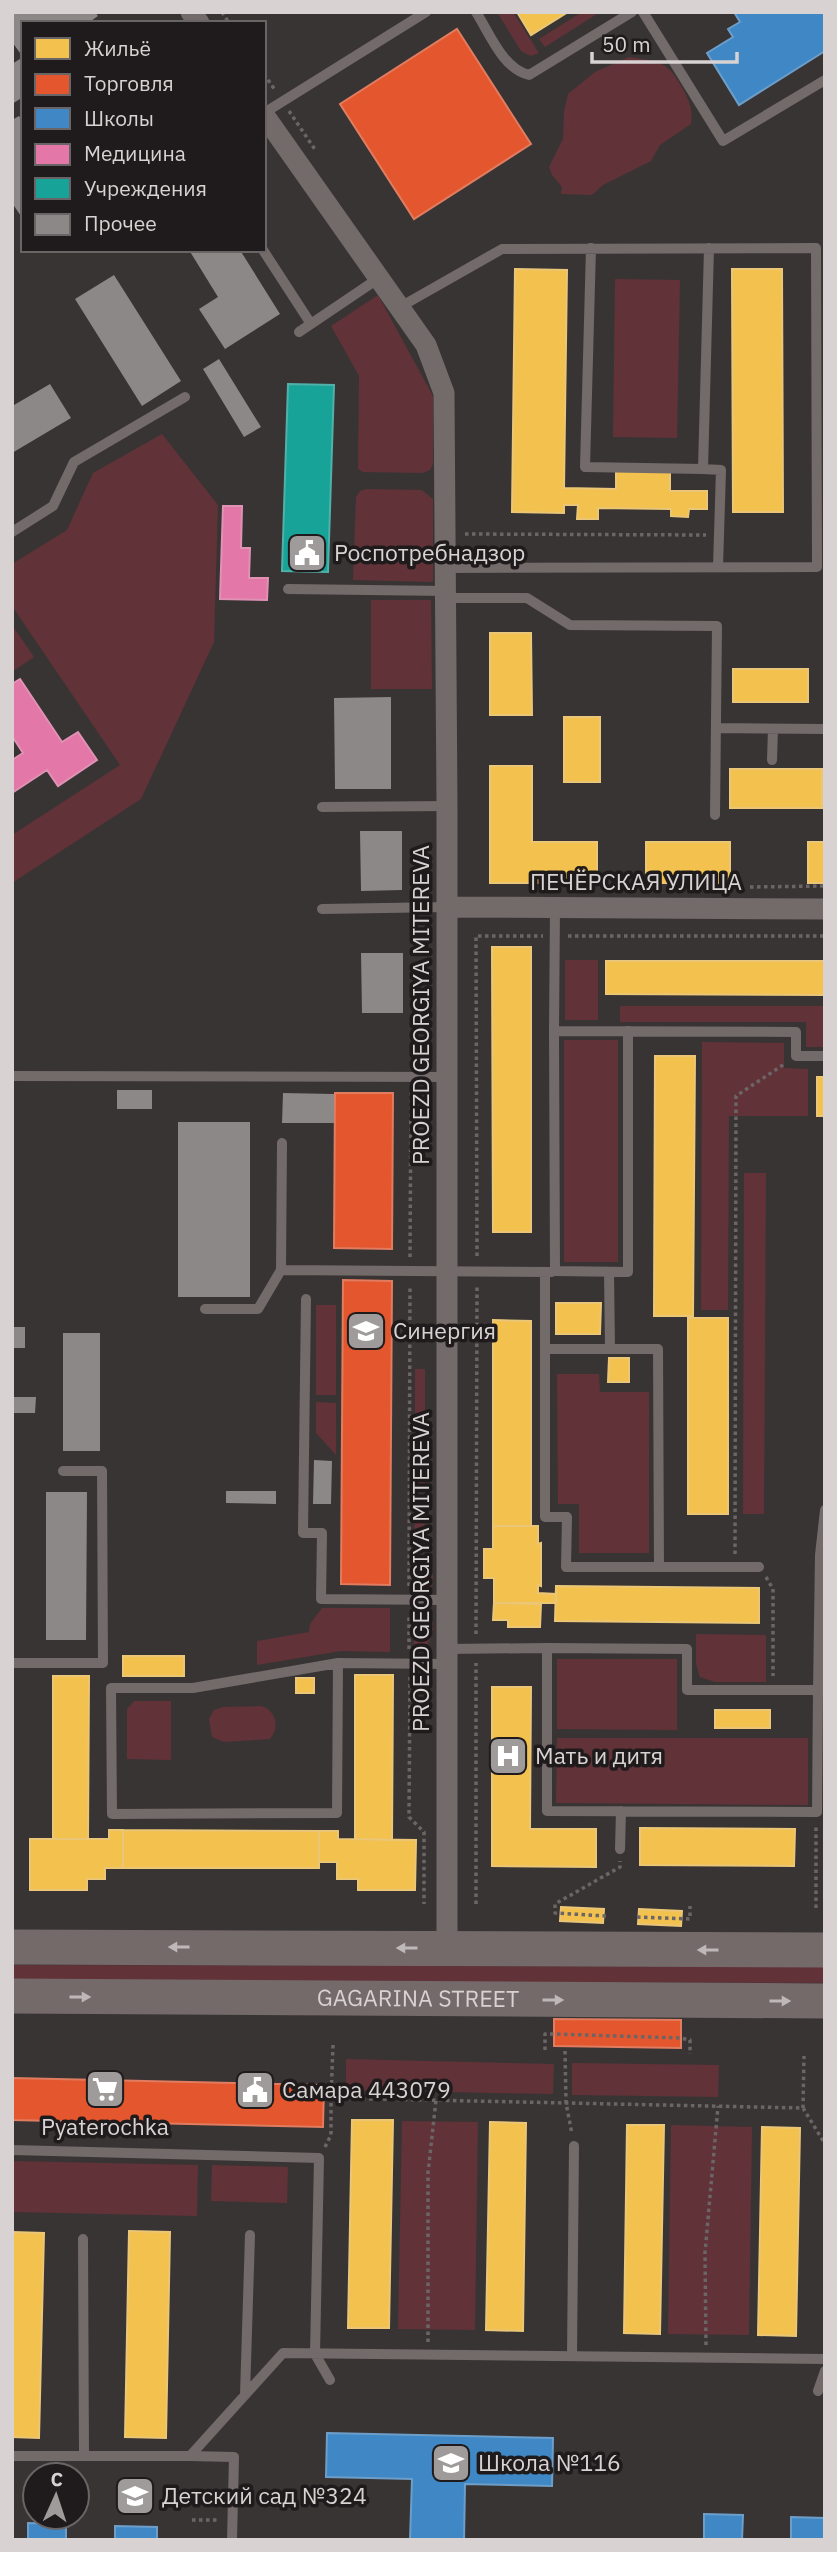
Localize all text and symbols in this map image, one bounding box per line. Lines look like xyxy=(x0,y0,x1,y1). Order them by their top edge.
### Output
legend xyxy=(21,21,266,252)
scale bar xyxy=(592,21,737,65)
text: 50 m xyxy=(602,30,651,58)
text: Жильё xyxy=(84,34,151,62)
text: Торговля xyxy=(84,69,174,97)
text: Школы xyxy=(84,104,154,132)
text: Медицина xyxy=(84,139,186,167)
text: Учреждения xyxy=(84,174,207,202)
text: Прочее xyxy=(84,209,157,237)
public building icon: Роспотребнадзор xyxy=(286,532,328,574)
place label: Роспотребнадзор xyxy=(334,537,525,567)
street label: PROEZD GEORGIYA MITEREVA xyxy=(405,845,435,1165)
street label: ПЕЧЁРСКАЯ УЛИЦА xyxy=(530,866,742,896)
school or university icon: Синергия xyxy=(345,1310,387,1352)
place label: Синергия xyxy=(393,1315,496,1345)
street label: PROEZD GEORGIYA MITEREVA xyxy=(405,1412,435,1732)
hospital icon: Мать и дитя xyxy=(487,1735,529,1777)
place label: Мать и дитя xyxy=(535,1740,663,1770)
one-way arrow xyxy=(168,1941,190,1953)
one-way arrow xyxy=(395,1942,417,1954)
one-way arrow xyxy=(696,1944,718,1956)
street label: GAGARINA STREET xyxy=(317,1982,519,2013)
one-way arrow xyxy=(70,1991,92,2003)
one-way arrow xyxy=(542,1994,564,2006)
one-way arrow xyxy=(770,1995,792,2007)
supermarket icon: Pyaterochka xyxy=(84,2068,126,2110)
public building icon: Самара 443079 xyxy=(234,2069,276,2111)
place label: Самара 443079 xyxy=(282,2074,451,2104)
place label: Pyaterochka xyxy=(41,2111,169,2141)
school or university icon: Школа №116 xyxy=(430,2442,472,2484)
place label: Школа №116 xyxy=(478,2447,621,2477)
north arrow xyxy=(21,2461,91,2531)
text: С xyxy=(50,2467,64,2491)
school or university icon: Детский сад №324 xyxy=(114,2475,156,2517)
place label: Детский сад №324 xyxy=(162,2480,367,2510)

